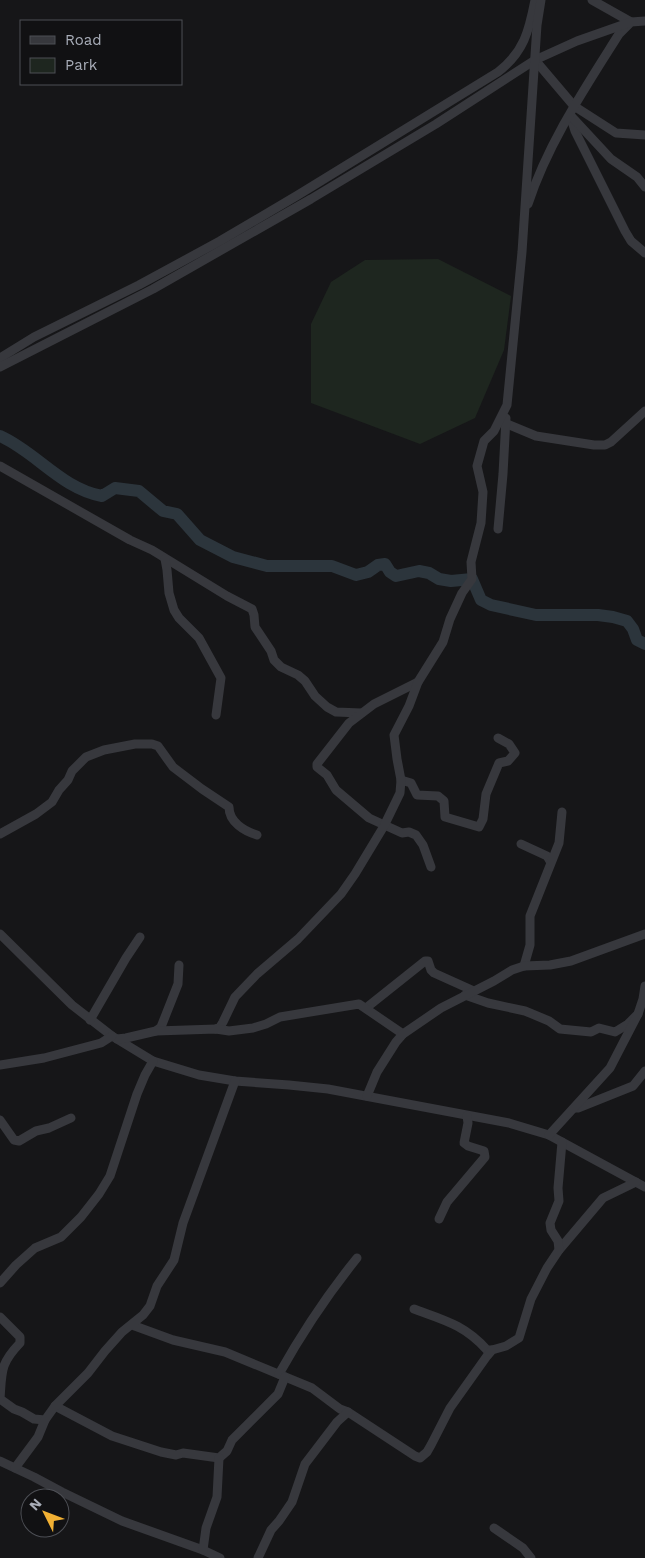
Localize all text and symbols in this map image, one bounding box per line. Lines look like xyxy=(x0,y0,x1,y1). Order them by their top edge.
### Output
legend xyxy=(20,20,182,85)
text: Road xyxy=(65,31,102,49)
text: Park xyxy=(65,56,98,74)
north arrow xyxy=(20,1488,70,1538)
text: N xyxy=(26,1495,45,1514)

